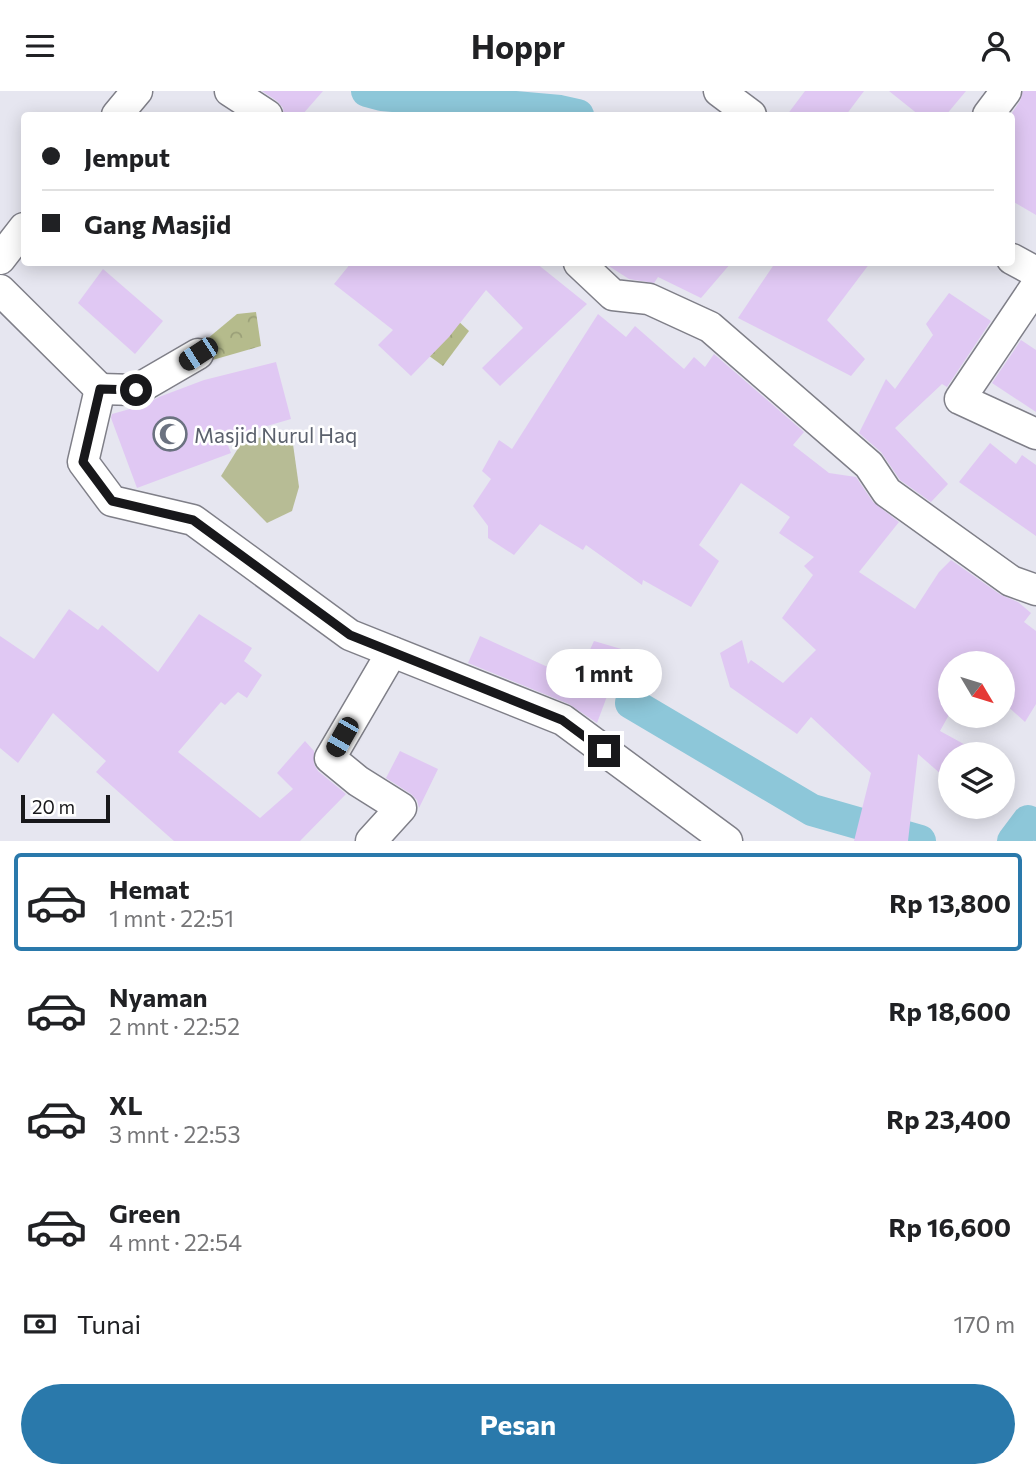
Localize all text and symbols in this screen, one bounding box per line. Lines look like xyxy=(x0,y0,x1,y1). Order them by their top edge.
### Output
text: Hoppr xyxy=(471,26,565,66)
icon: menu xyxy=(21,27,59,65)
icon: person xyxy=(977,27,1015,65)
text: Jemput xyxy=(84,141,170,172)
text: Gang Masjid xyxy=(84,208,231,239)
car xyxy=(175,334,222,374)
route start xyxy=(120,374,152,406)
mosque icon: Masjid Nurul Haq xyxy=(151,415,189,453)
place label: Masjid Nurul Haq xyxy=(194,422,357,447)
callout: 1 mnt xyxy=(546,649,662,699)
north arrow xyxy=(938,651,1015,728)
map controls xyxy=(938,651,1015,819)
text: 1 mnt xyxy=(575,659,633,687)
car xyxy=(323,714,362,760)
route end xyxy=(588,735,620,767)
button: layers xyxy=(938,742,1015,819)
scale bar xyxy=(21,792,110,824)
text: 20 m xyxy=(32,795,75,818)
icon: car xyxy=(25,871,88,934)
text: Hemat xyxy=(109,873,190,904)
text: Rp 13,800 xyxy=(889,887,1011,918)
text: 1 mnt · 22:51 xyxy=(109,904,234,932)
icon: car xyxy=(25,979,88,1042)
text: Nyaman xyxy=(109,981,208,1012)
text: Rp 18,600 xyxy=(888,995,1011,1026)
text: 2 mnt · 22:52 xyxy=(109,1012,240,1040)
icon: car xyxy=(25,1087,88,1150)
text: XL xyxy=(109,1089,143,1120)
text: Rp 23,400 xyxy=(886,1103,1011,1134)
text: 3 mnt · 22:53 xyxy=(109,1120,241,1148)
icon: car xyxy=(25,1195,88,1258)
text: Green xyxy=(109,1197,181,1228)
text: Rp 16,600 xyxy=(888,1211,1011,1242)
text: 4 mnt · 22:54 xyxy=(109,1228,242,1256)
icon: cash xyxy=(21,1305,59,1343)
text: Tunai xyxy=(77,1308,141,1339)
text: 170 m xyxy=(954,1310,1015,1338)
button: Pesan xyxy=(21,1384,1015,1464)

